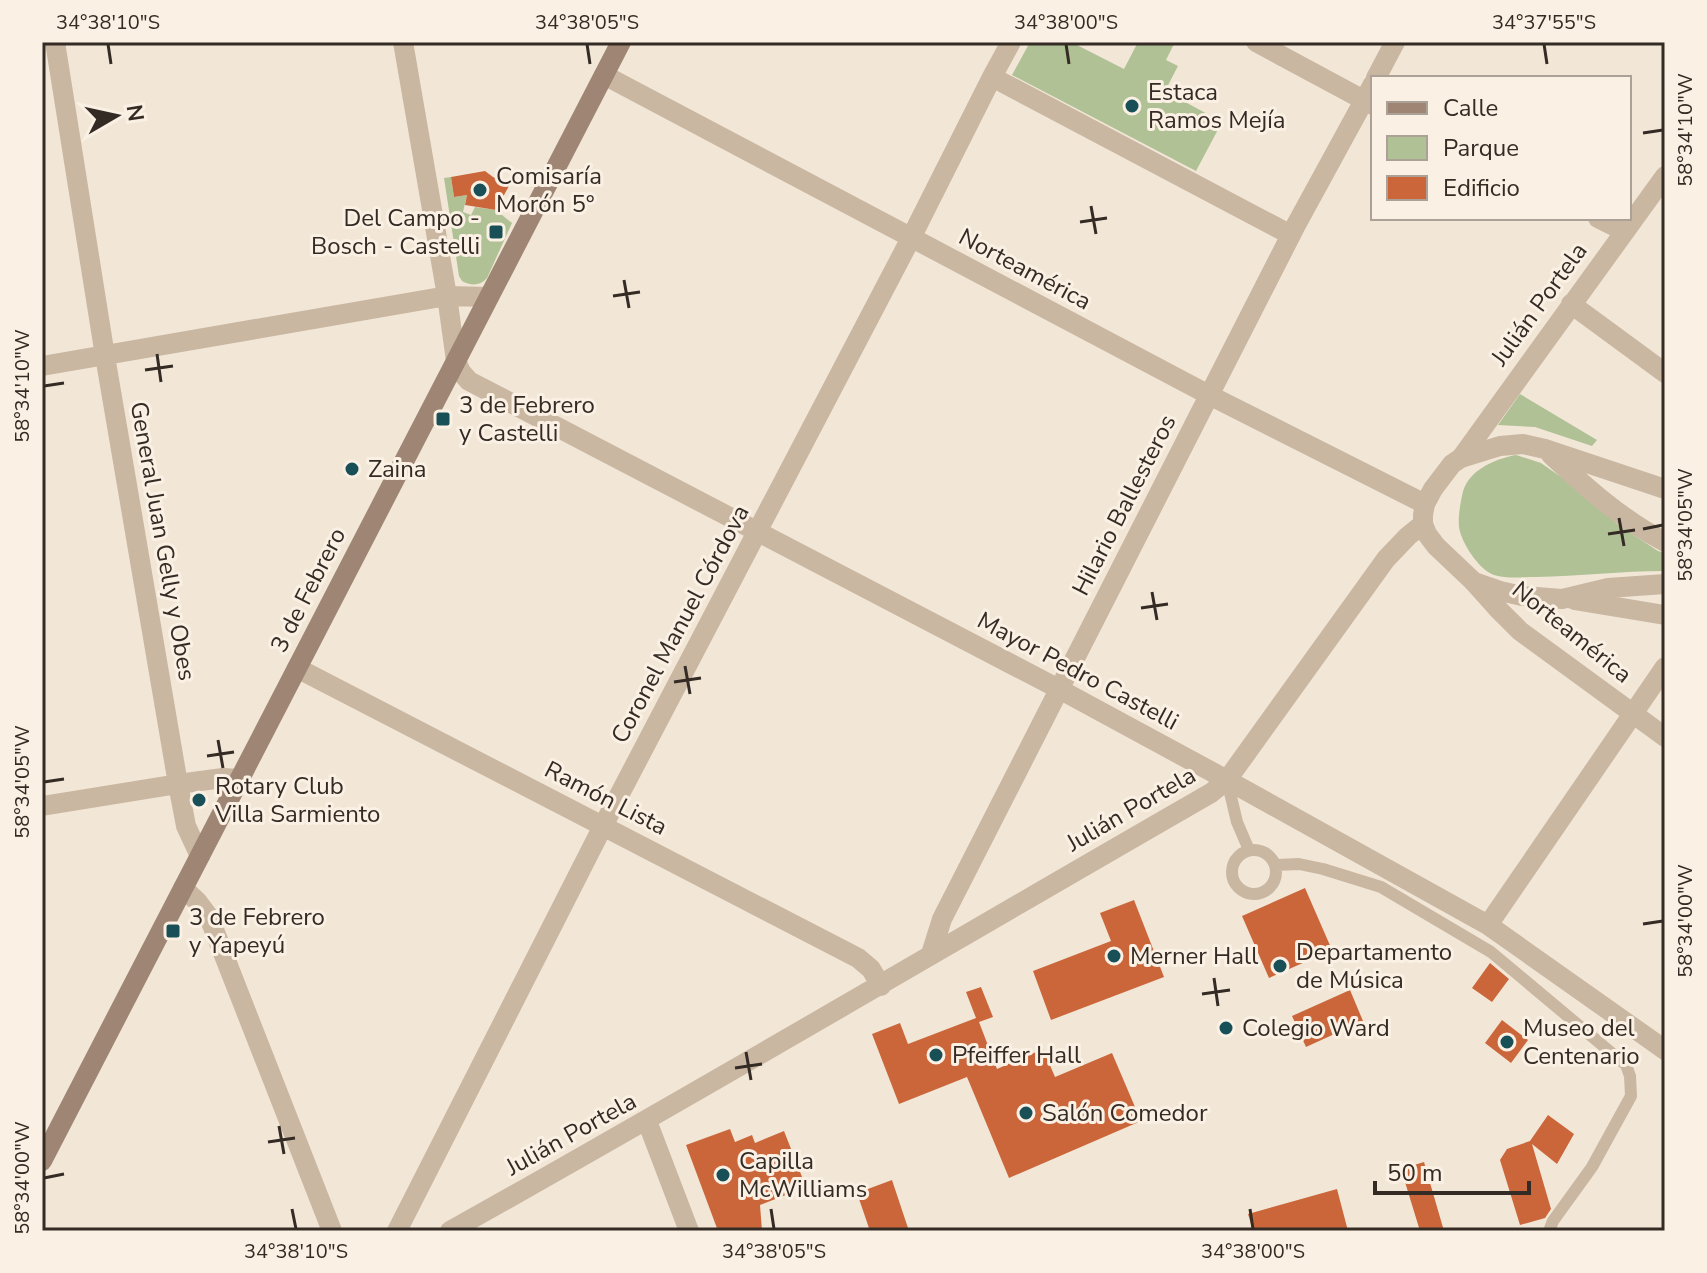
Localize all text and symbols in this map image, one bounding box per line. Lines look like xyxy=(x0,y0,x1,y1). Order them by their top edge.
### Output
text: 34°38'10"S xyxy=(56,9,160,36)
text: 34°38'05"S xyxy=(535,9,639,36)
text: 34°38'00"S xyxy=(1014,9,1118,36)
text: 34°37'55"S xyxy=(1492,9,1596,36)
text: 58°34'10"W xyxy=(1672,73,1699,187)
north arrow xyxy=(76,76,156,156)
place label: Estaca Ramos Mejía xyxy=(1148,76,1286,136)
legend xyxy=(1371,76,1631,220)
text: Calle xyxy=(1443,92,1498,124)
marker: Estaca Ramos Mejía xyxy=(1123,97,1141,115)
text: N xyxy=(119,103,151,124)
text: Parque xyxy=(1443,132,1519,164)
place label: Comisaría Morón 5° xyxy=(496,160,602,220)
text: Edificio xyxy=(1443,172,1520,204)
marker: Comisaría Morón 5° xyxy=(471,181,489,199)
place label: Del Campo - Bosch - Castelli xyxy=(311,202,480,262)
street label: Norteamérica xyxy=(953,221,1097,317)
marker: Del Campo - Bosch - Castelli xyxy=(487,223,505,241)
street label: Julián Portela xyxy=(1483,236,1594,373)
text: 58°34'10"W xyxy=(9,329,36,443)
place label: 3 de Febrero y Castelli xyxy=(459,389,595,449)
street label: General Juan Gelly y Obes xyxy=(123,399,203,683)
street label: Hilario Ballesteros xyxy=(1065,409,1183,601)
marker: 3 de Febrero y Castelli xyxy=(434,410,452,428)
place label: Zaina xyxy=(368,453,427,485)
marker: Zaina xyxy=(343,460,361,478)
text: 58°34'05"W xyxy=(1672,468,1699,582)
street label: Coronel Manuel Córdova xyxy=(604,499,756,749)
street label: 3 de Febrero xyxy=(263,522,353,658)
street label: Norteamérica xyxy=(1505,574,1639,690)
street label: Mayor Pedro Castelli xyxy=(972,604,1184,738)
text: 58°34'05"W xyxy=(9,725,36,839)
street label: Ramón Lista xyxy=(539,753,673,843)
street label: Julián Portela xyxy=(1060,759,1202,859)
place label: Rotary Club Villa Sarmiento xyxy=(214,770,380,830)
marker: Rotary Club Villa Sarmiento xyxy=(190,791,208,809)
text: 58°34'00"W xyxy=(1672,864,1699,978)
place label: 3 de Febrero y Yapeyú xyxy=(189,901,325,961)
marker: 3 de Febrero y Yapeyú xyxy=(164,922,182,940)
place label: Departamento de Música xyxy=(1296,936,1452,996)
place label: Merner Hall xyxy=(1130,940,1258,972)
marker: Merner Hall xyxy=(1105,947,1123,965)
marker: Departamento de Música xyxy=(1271,957,1289,975)
place label: Colegio Ward xyxy=(1242,1012,1390,1044)
place label: Museo del Centenario xyxy=(1523,1012,1640,1072)
marker: Colegio Ward xyxy=(1217,1019,1235,1037)
marker: Museo del Centenario xyxy=(1498,1033,1516,1051)
place label: Pfeiffer Hall xyxy=(952,1039,1081,1071)
marker: Pfeiffer Hall xyxy=(927,1046,945,1064)
street label: Julián Portela xyxy=(499,1085,642,1184)
place label: Salón Comedor xyxy=(1042,1097,1208,1129)
marker: Salón Comedor xyxy=(1017,1104,1035,1122)
text: 58°34'00"W xyxy=(9,1121,36,1235)
place label: Capilla McWilliams xyxy=(739,1145,867,1205)
scale bar xyxy=(1375,1145,1529,1195)
text: 50 m xyxy=(1387,1157,1443,1189)
marker: Capilla McWilliams xyxy=(714,1166,732,1184)
text: 34°38'10"S xyxy=(244,1238,348,1265)
text: 34°38'05"S xyxy=(722,1238,826,1265)
text: 34°38'00"S xyxy=(1201,1238,1305,1265)

